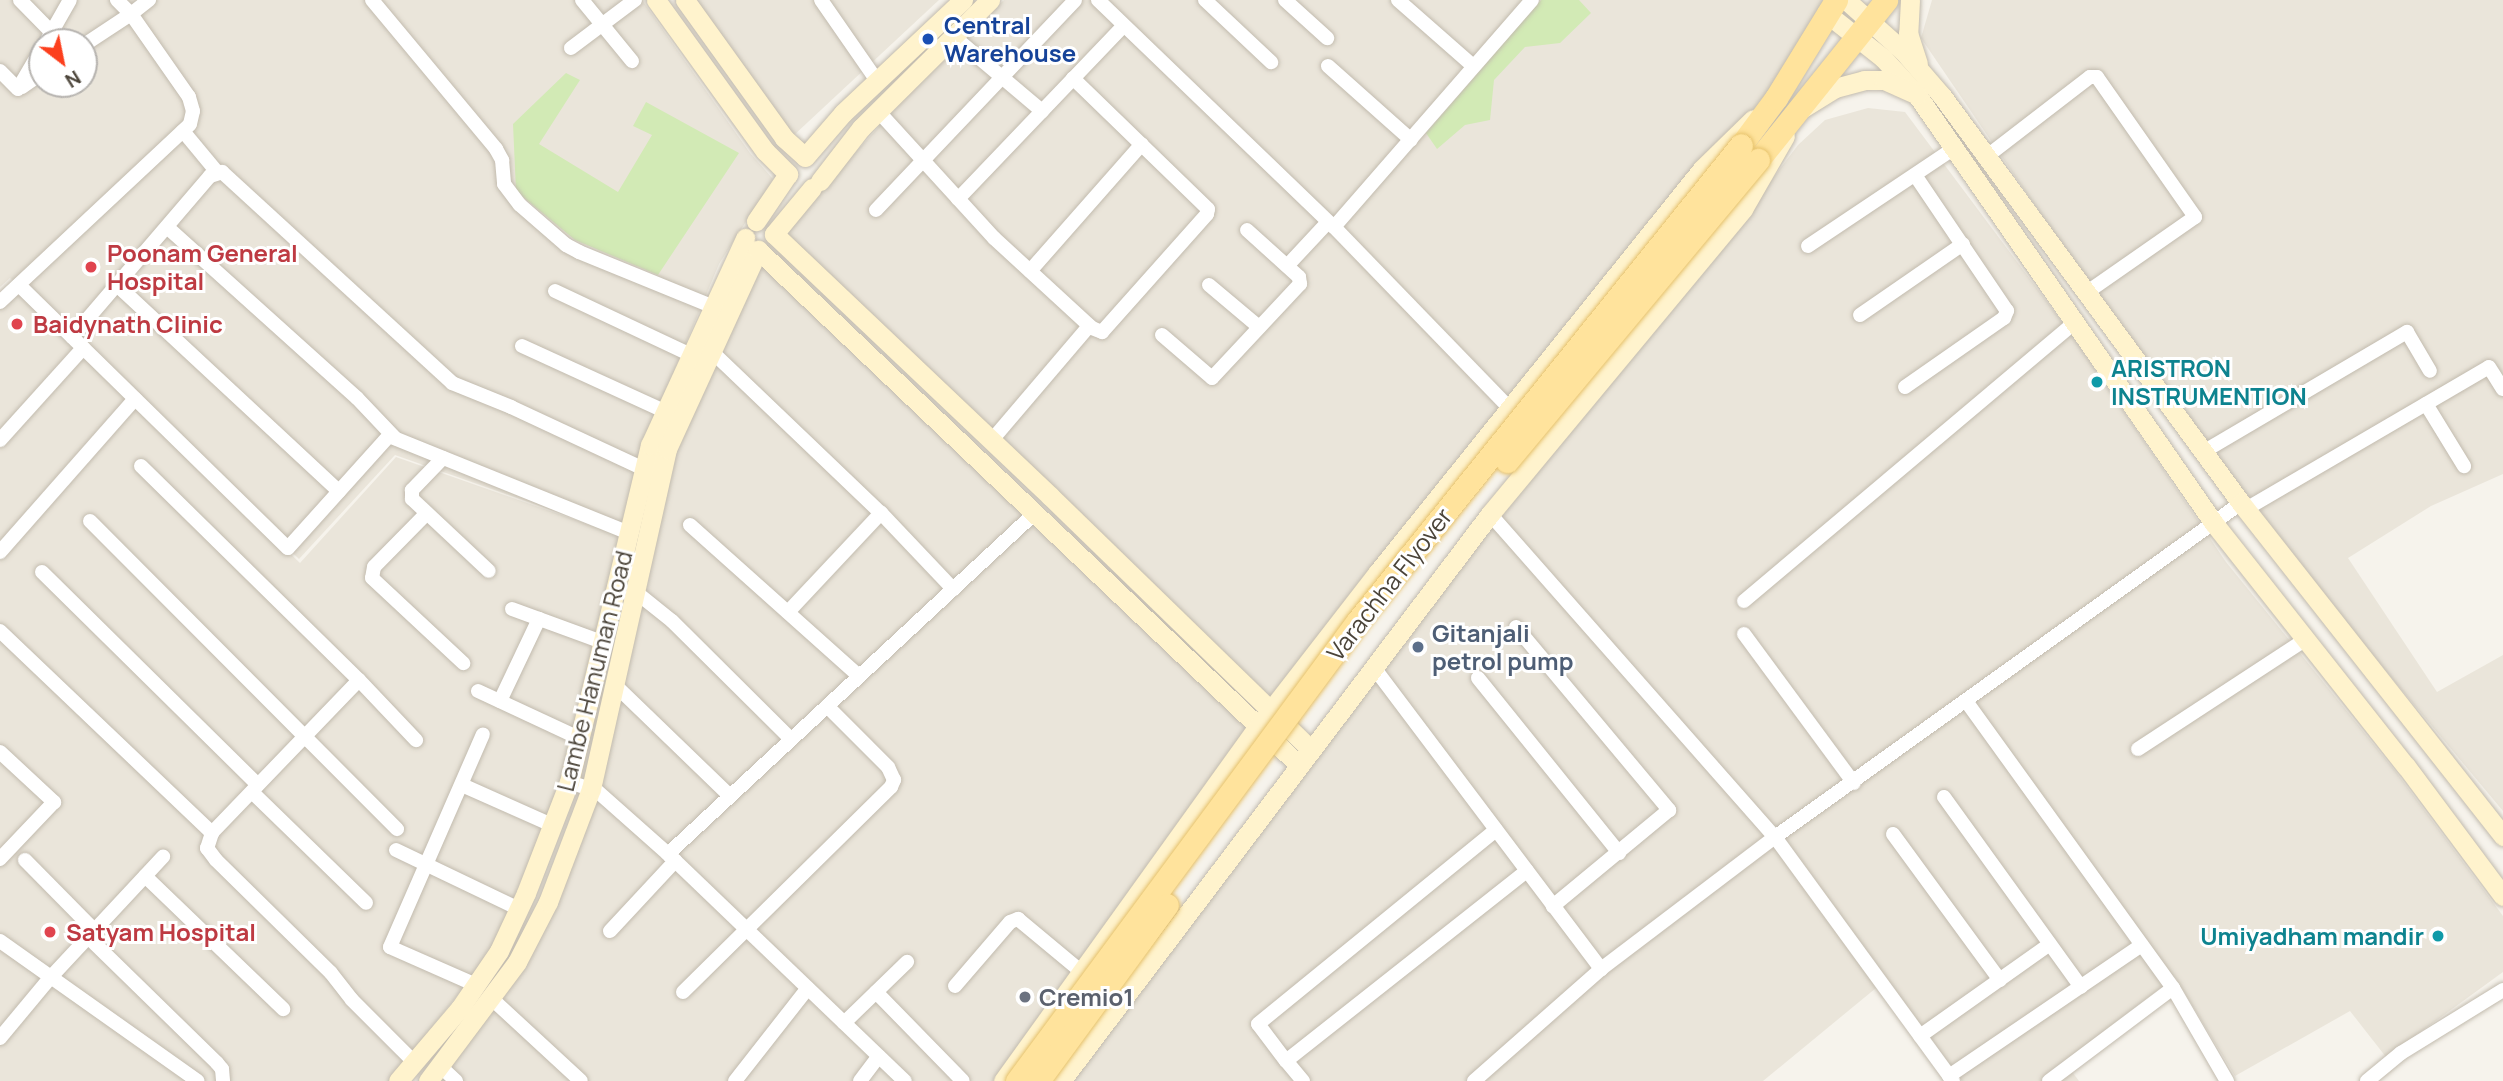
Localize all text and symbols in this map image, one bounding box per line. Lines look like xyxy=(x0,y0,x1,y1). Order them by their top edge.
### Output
place label: Central Warehouse xyxy=(944,11,1076,67)
north arrow xyxy=(28,28,98,98)
marker: Central Warehouse xyxy=(918,29,938,49)
text: N xyxy=(60,64,86,94)
place label: Poonam General Hospital xyxy=(107,239,298,295)
marker: Poonam General Hospital xyxy=(81,257,101,277)
place label: Baidynath Clinic xyxy=(33,310,223,338)
marker: Baidynath Clinic xyxy=(7,314,27,334)
place label: ARISTRON INSTRUMENTION xyxy=(2111,354,2307,410)
marker: ARISTRON INSTRUMENTION xyxy=(2089,374,2105,390)
street label: Varachha Flyover xyxy=(1320,502,1458,666)
street label: Lambe Hanuman Road xyxy=(550,548,638,794)
place label: Gitanjali petrol pump xyxy=(1432,619,1573,675)
marker: Gitanjali petrol pump xyxy=(1410,639,1426,655)
place label: Satyam Hospital xyxy=(66,918,256,946)
marker: Satyam Hospital xyxy=(40,922,60,942)
place label: Umiyadham mandir xyxy=(2200,922,2424,950)
marker: Umiyadham mandir xyxy=(2430,928,2446,944)
place label: Cremio1 xyxy=(1039,983,1134,1011)
marker: Cremio1 xyxy=(1017,989,1033,1005)

